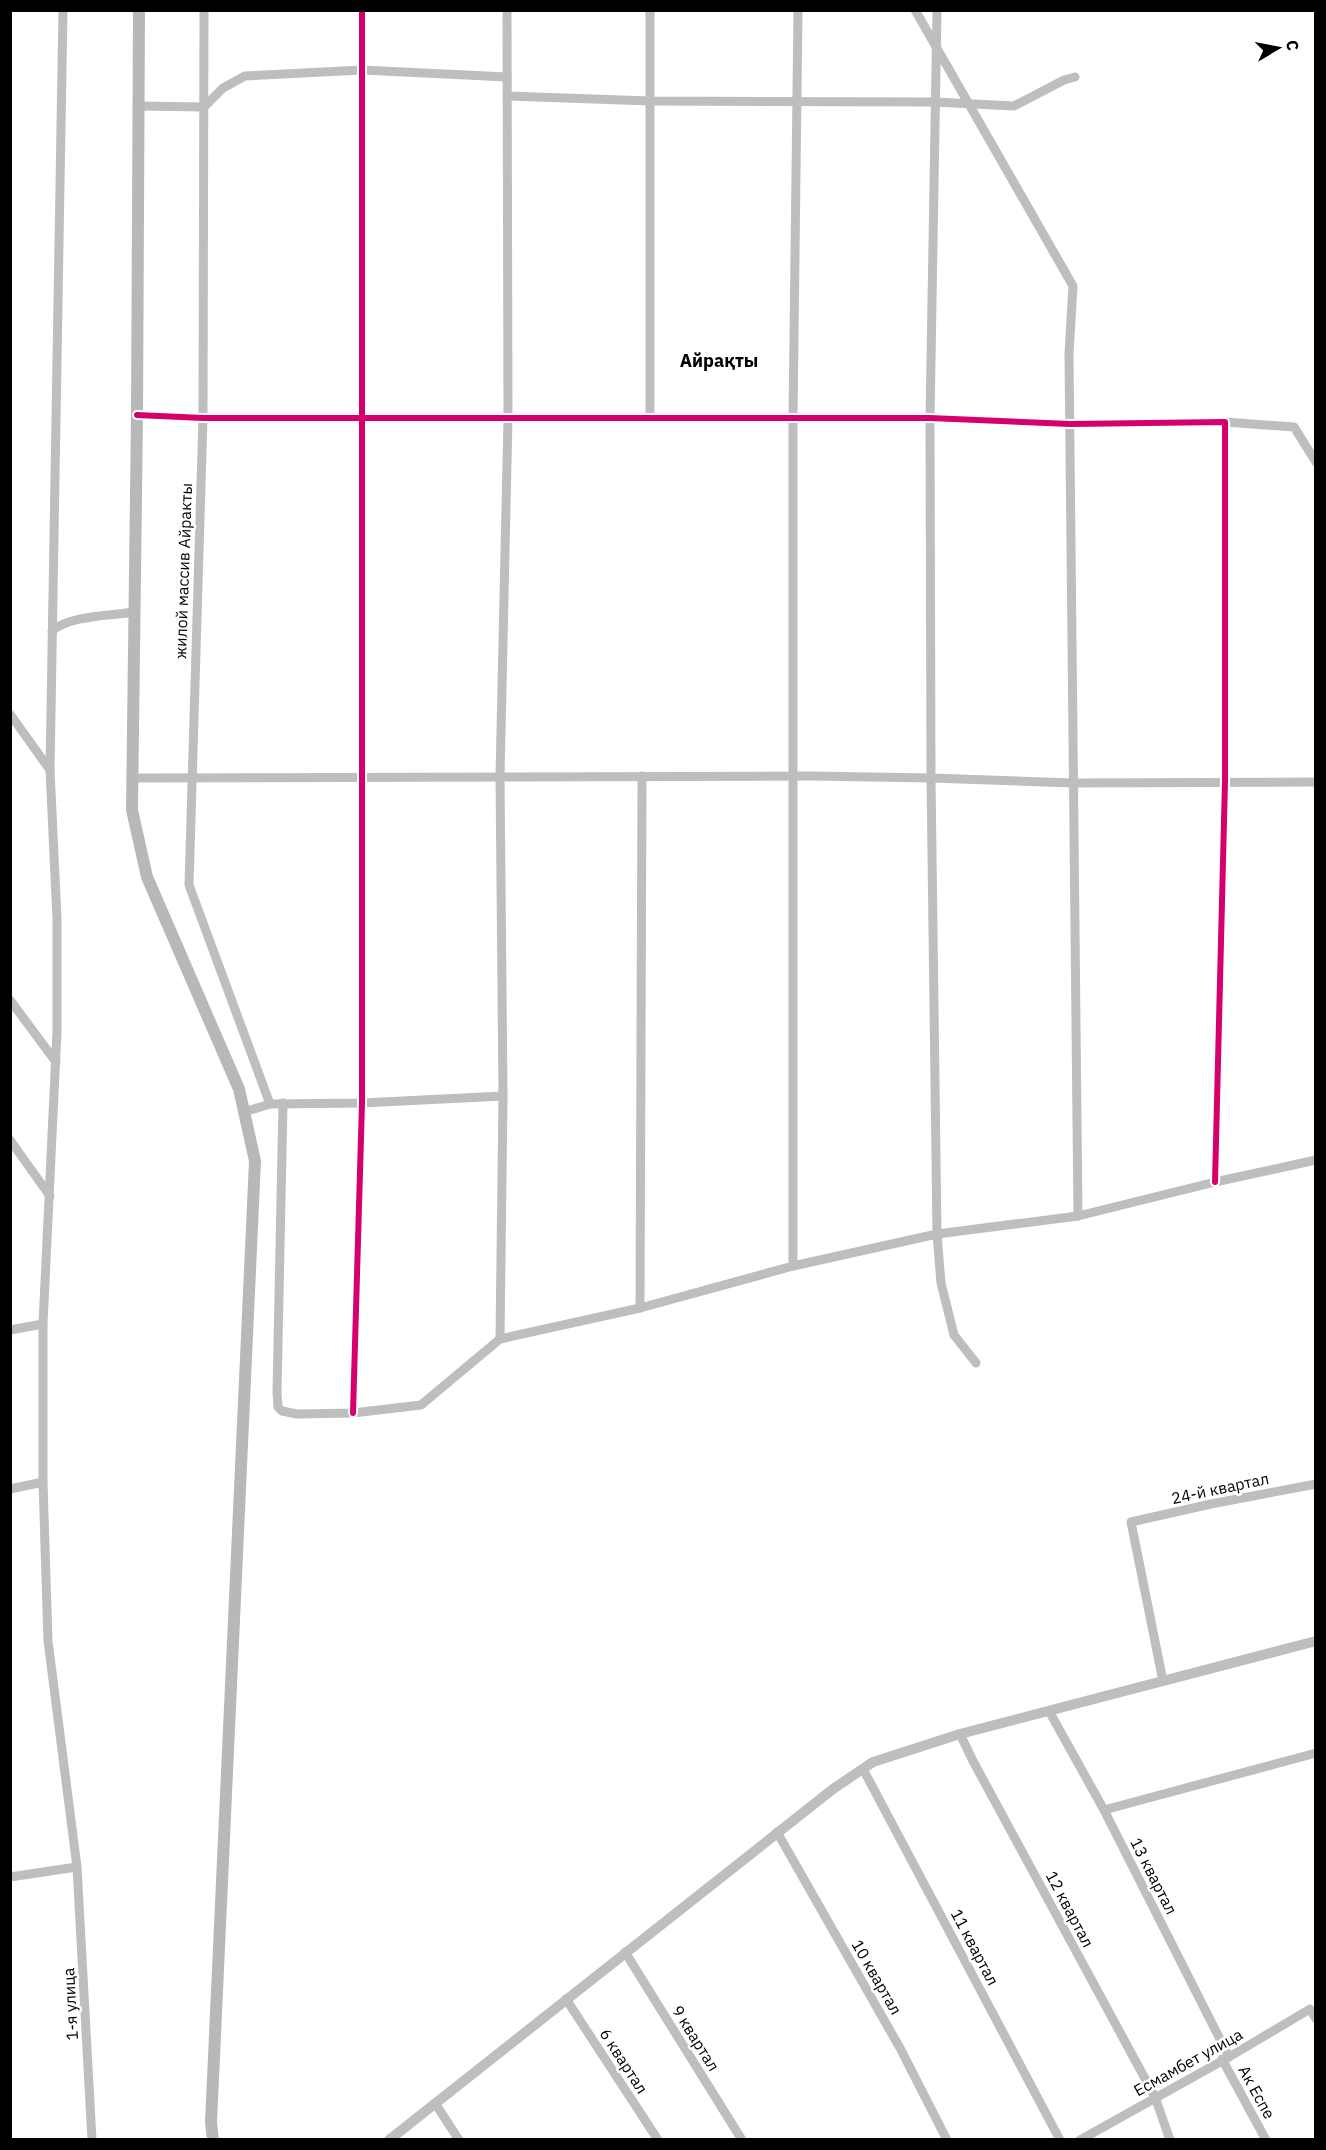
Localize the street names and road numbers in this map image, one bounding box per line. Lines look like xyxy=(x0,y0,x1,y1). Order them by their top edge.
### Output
street label: жилой массив Айракты xyxy=(170,483,196,659)
street label: 24-й квартал xyxy=(1169,1468,1271,1508)
street label: 13 квартал xyxy=(1126,1834,1182,1918)
street label: 12 квартал xyxy=(1042,1868,1098,1950)
street label: 11 квартал xyxy=(947,1906,1003,1988)
street label: 10 квартал xyxy=(847,1936,907,2018)
street label: 1-я улица xyxy=(58,1967,82,2041)
street label: 9 квартал xyxy=(668,2001,724,2075)
street label: Есмамбет улица xyxy=(1130,2024,1246,2100)
street label: 6 квартал xyxy=(596,2025,652,2097)
street label: Ак Еспе xyxy=(1234,2062,1280,2122)

